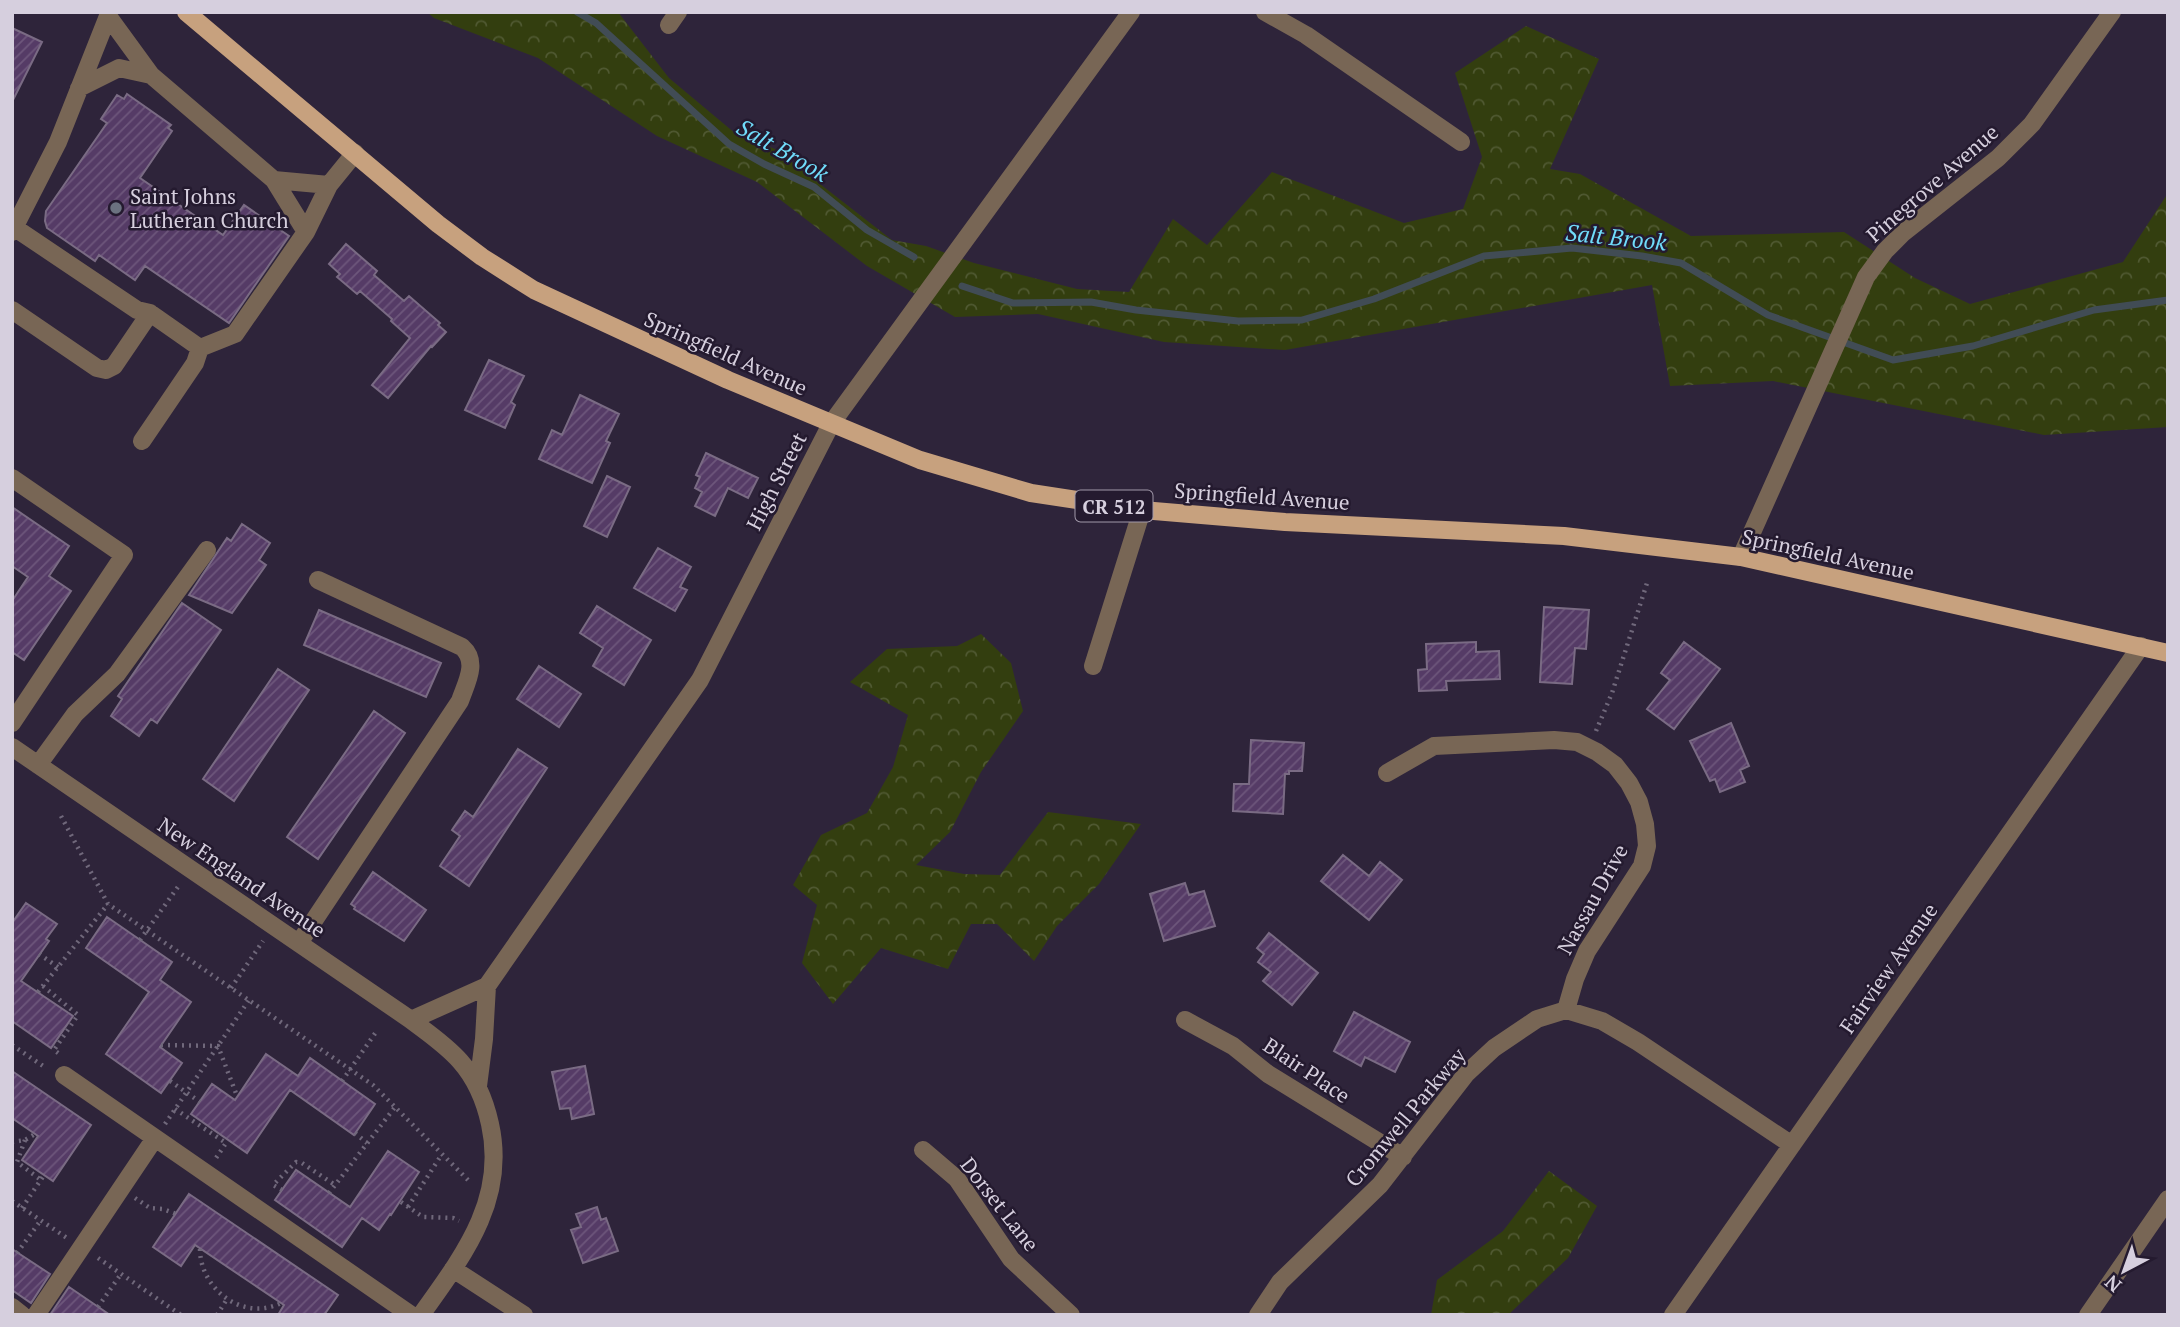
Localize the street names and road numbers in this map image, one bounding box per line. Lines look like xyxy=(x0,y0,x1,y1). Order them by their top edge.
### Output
street label: Pinegrove Avenue xyxy=(1860,118,2004,248)
street label: Springfield Avenue xyxy=(640,304,812,402)
street label: High Street xyxy=(739,427,813,535)
street label: Springfield Avenue xyxy=(1173,476,1351,516)
road number: CR 512 xyxy=(1076,491,1152,522)
street label: Springfield Avenue xyxy=(1739,522,1917,586)
street label: New England Avenue xyxy=(153,810,331,944)
street label: Nassau Drive xyxy=(1550,839,1634,959)
street label: Fairview Avenue xyxy=(1833,897,1943,1039)
street label: Blair Place xyxy=(1258,1031,1356,1109)
street label: Cromwell Parkway xyxy=(1339,1041,1472,1192)
street label: Dorset Lane xyxy=(954,1151,1046,1257)

